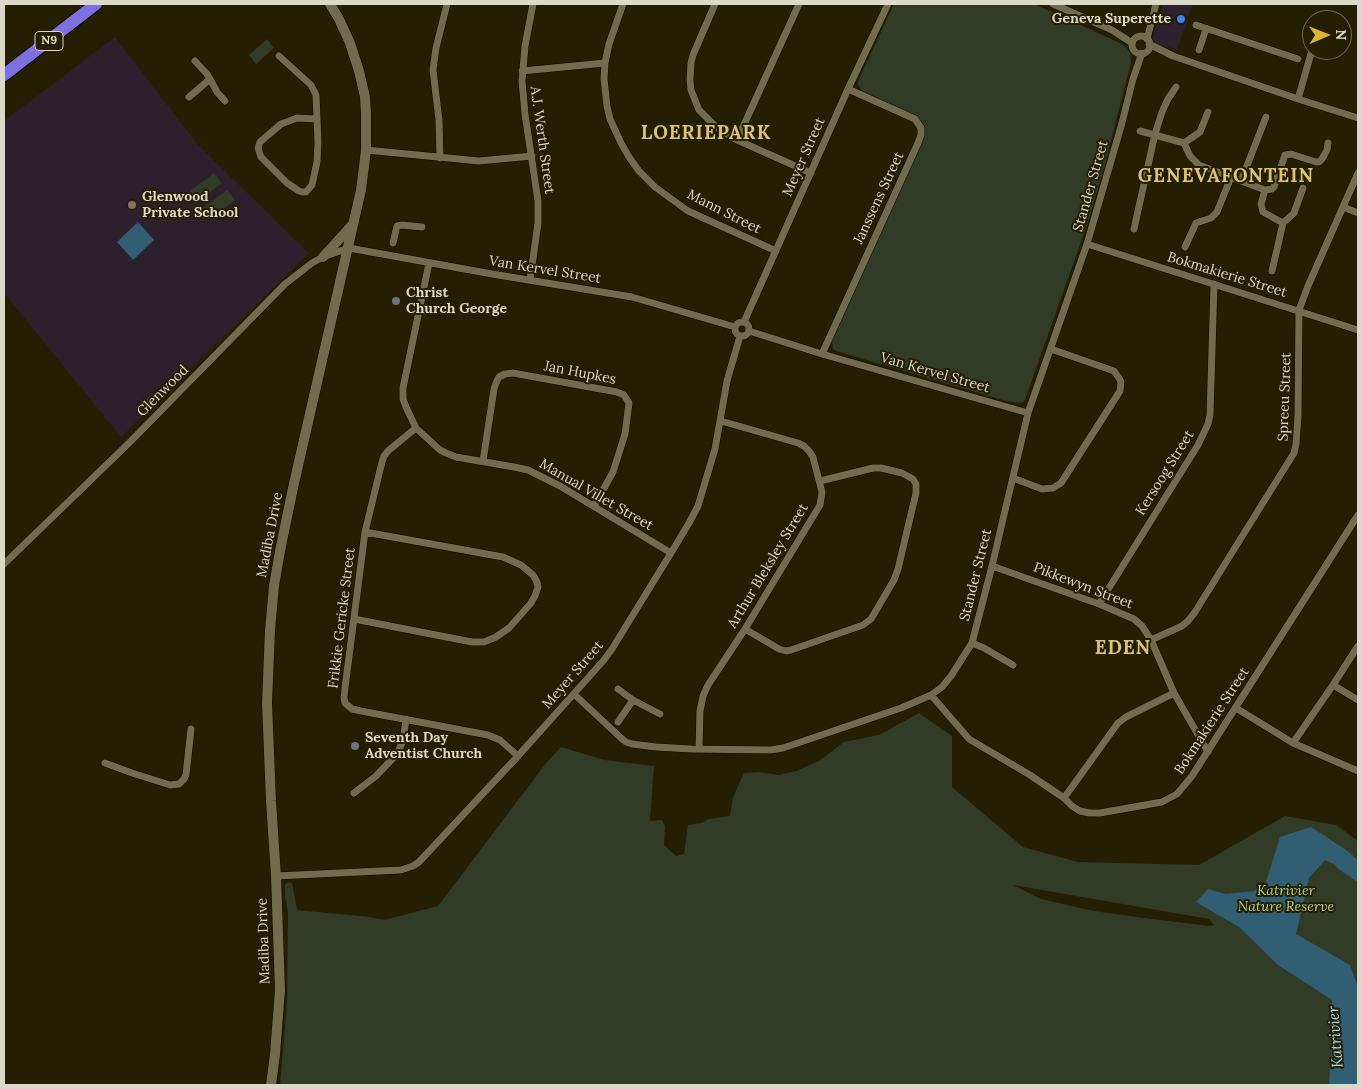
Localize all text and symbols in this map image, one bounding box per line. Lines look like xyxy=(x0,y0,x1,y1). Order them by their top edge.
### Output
north arrow xyxy=(1302,10,1352,60)
place label: Geneva Superette xyxy=(1052,11,1171,27)
marker: Geneva Superette xyxy=(1175,13,1187,25)
text: N xyxy=(1332,29,1350,40)
road number: N9 xyxy=(35,31,63,50)
street label: A.J. Werth Street xyxy=(526,85,558,195)
street label: Meyer Street xyxy=(779,115,829,199)
district label: LOERIEPARK xyxy=(640,123,772,145)
street label: Stander Street xyxy=(1070,138,1112,234)
street label: Janssens Street xyxy=(850,149,908,247)
district label: GENEVAFONTEIN xyxy=(1136,166,1316,188)
street label: Mann Street xyxy=(684,186,764,238)
place label: Glenwood Private School xyxy=(142,189,238,222)
marker: Glenwood Private School xyxy=(126,199,138,211)
street label: Bokmakierie Street xyxy=(1165,249,1289,301)
street label: Van Kervel Street xyxy=(488,253,602,287)
place label: Christ Church George xyxy=(406,285,507,318)
marker: Christ Church George xyxy=(390,295,402,307)
street label: Van Kervel Street xyxy=(878,349,992,397)
street label: Spreeu Street xyxy=(1275,352,1295,442)
street label: Jan Hupkes xyxy=(542,358,618,388)
street label: Glenwood xyxy=(134,362,192,420)
street label: Kersoog Street xyxy=(1132,427,1198,519)
street label: Manual Villet Street xyxy=(536,456,656,534)
street label: Madiba Drive xyxy=(254,491,286,579)
street label: Arthur Bleksley Street xyxy=(724,500,812,632)
street label: Stander Street xyxy=(956,527,996,623)
street label: Frikkie Gericke Street xyxy=(325,547,359,689)
street label: Pikkewyn Street xyxy=(1031,559,1135,613)
street label: Meyer Street xyxy=(539,638,607,712)
district label: EDEN xyxy=(1094,638,1152,660)
street label: Bokmakierie Street xyxy=(1171,664,1253,778)
place label: Seventh Day Adventist Church xyxy=(365,730,482,762)
marker: Seventh Day Adventist Church xyxy=(349,740,361,752)
park label: Katrivier Nature Reserve xyxy=(1238,883,1334,916)
street label: Madiba Drive xyxy=(254,898,274,984)
water label: Katrivier xyxy=(1325,1005,1347,1069)

